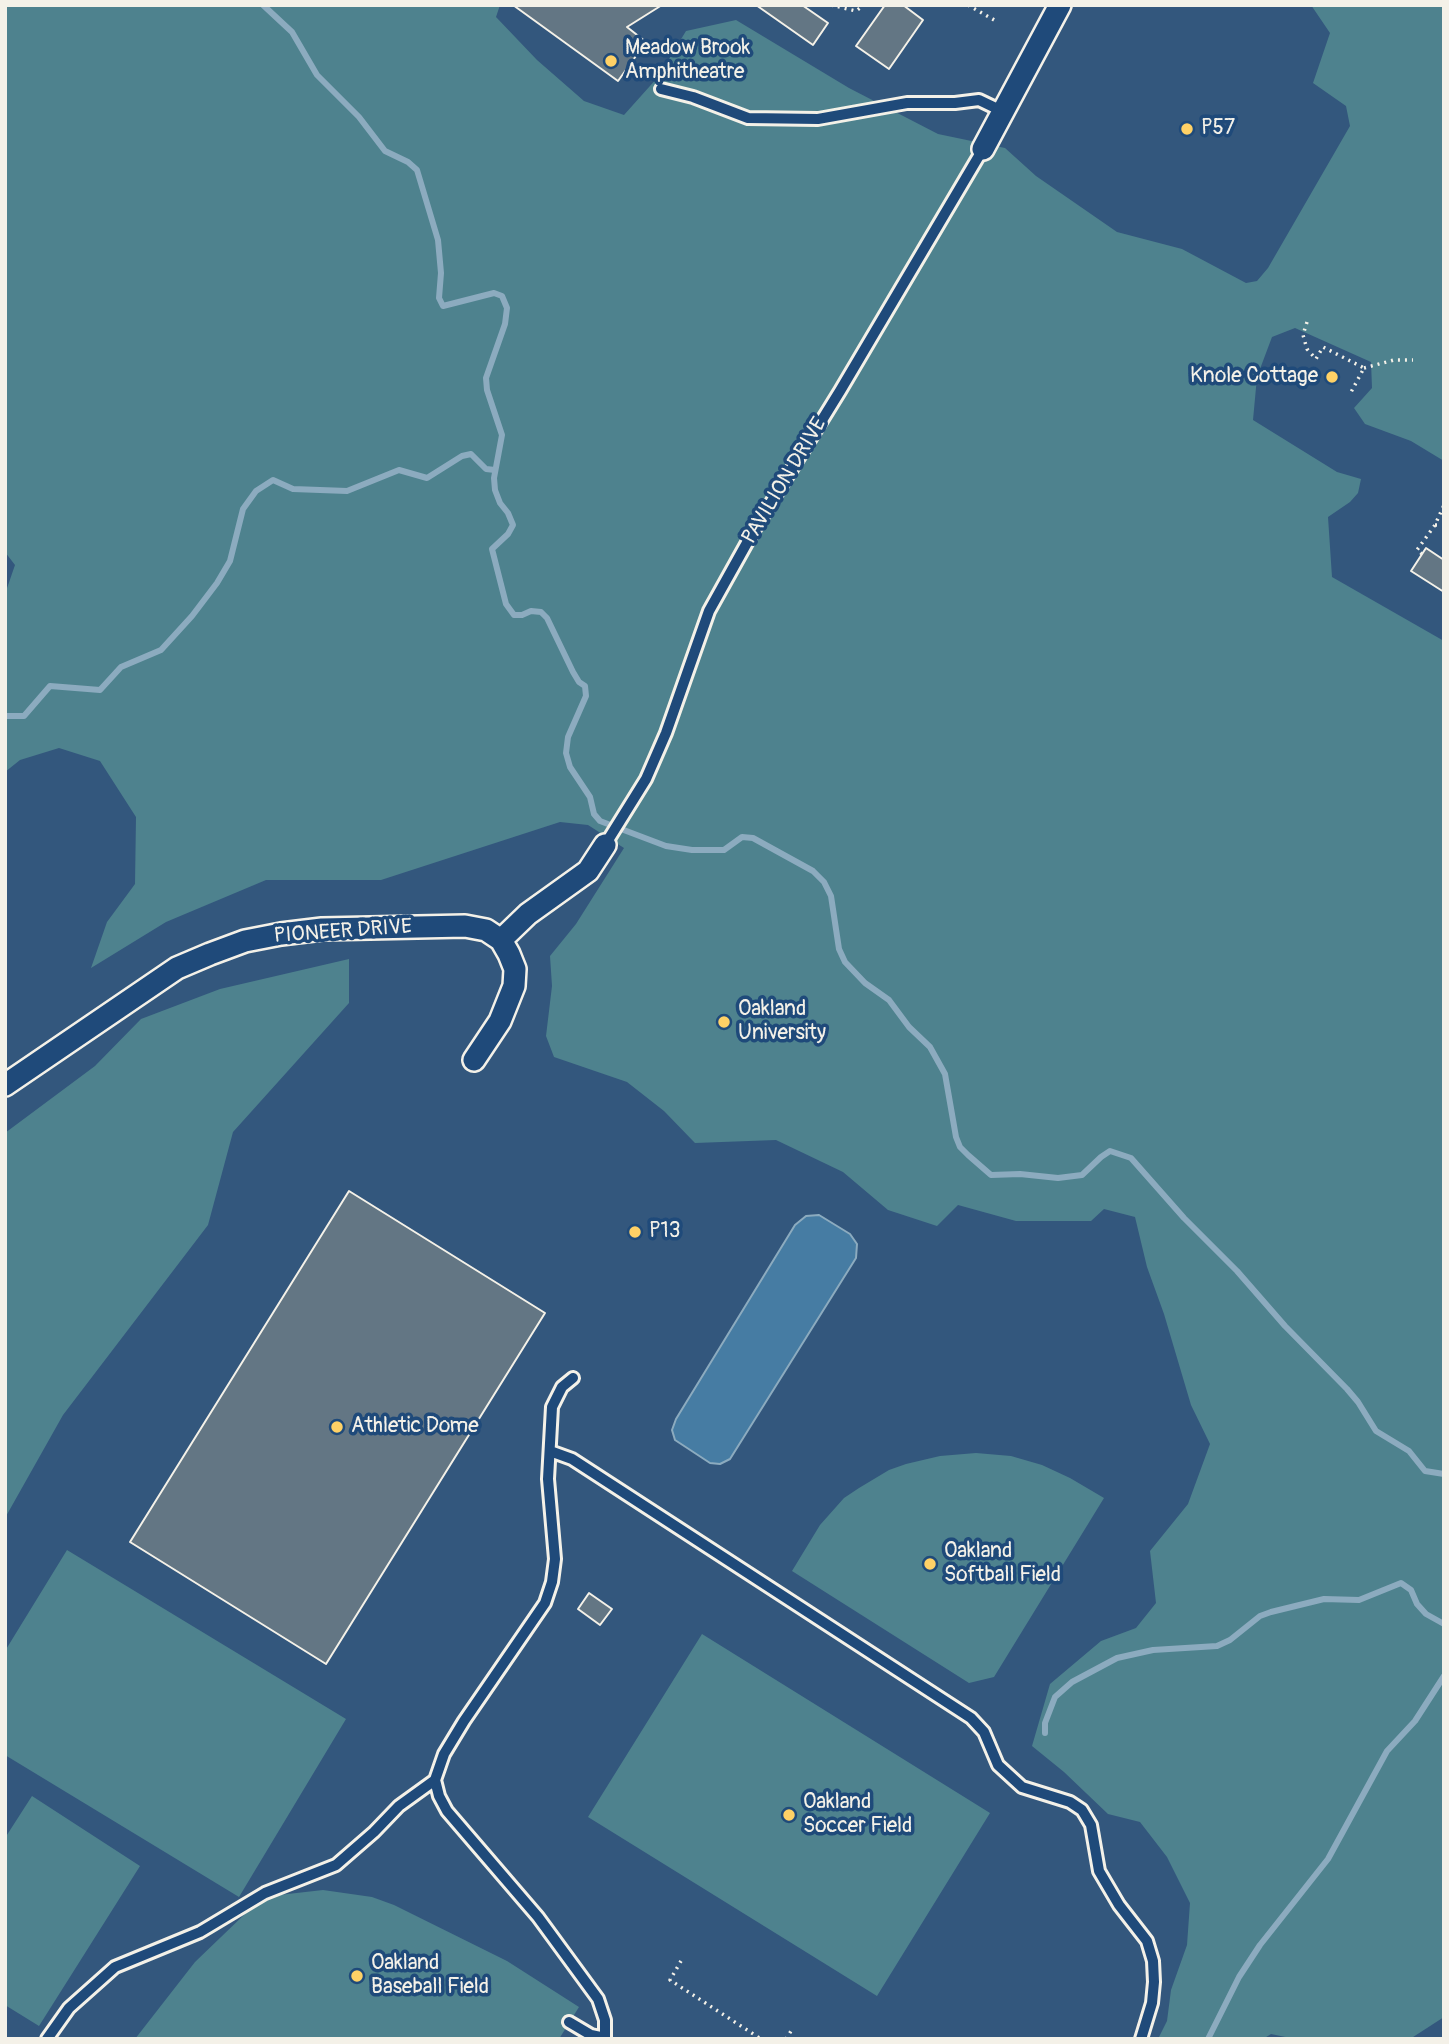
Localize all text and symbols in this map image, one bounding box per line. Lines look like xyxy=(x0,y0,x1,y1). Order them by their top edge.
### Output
place label: Meadow Brook Amphitheatre xyxy=(625,36,750,86)
marker: Meadow Brook Amphitheatre xyxy=(603,53,619,69)
place label: P57 xyxy=(1201,116,1235,142)
marker: P57 xyxy=(1179,121,1195,137)
place label: Knole Cottage xyxy=(1190,364,1318,390)
marker: Knole Cottage xyxy=(1324,369,1340,385)
street label: PAVILION DRIVE xyxy=(737,413,833,549)
street label: PIONEER DRIVE xyxy=(273,915,413,949)
place label: Oakland University xyxy=(738,997,826,1047)
marker: Oakland University xyxy=(716,1014,732,1030)
place label: P13 xyxy=(649,1219,681,1245)
marker: P13 xyxy=(627,1224,643,1240)
place label: Athletic Dome xyxy=(351,1414,479,1440)
marker: Athletic Dome xyxy=(329,1419,345,1435)
place label: Oakland Softball Field xyxy=(944,1539,1061,1589)
marker: Oakland Softball Field xyxy=(922,1556,938,1572)
place label: Oakland Soccer Field xyxy=(803,1790,912,1840)
marker: Oakland Soccer Field xyxy=(781,1807,797,1823)
place label: Oakland Baseball Field xyxy=(371,1951,489,2001)
marker: Oakland Baseball Field xyxy=(349,1968,365,1984)

